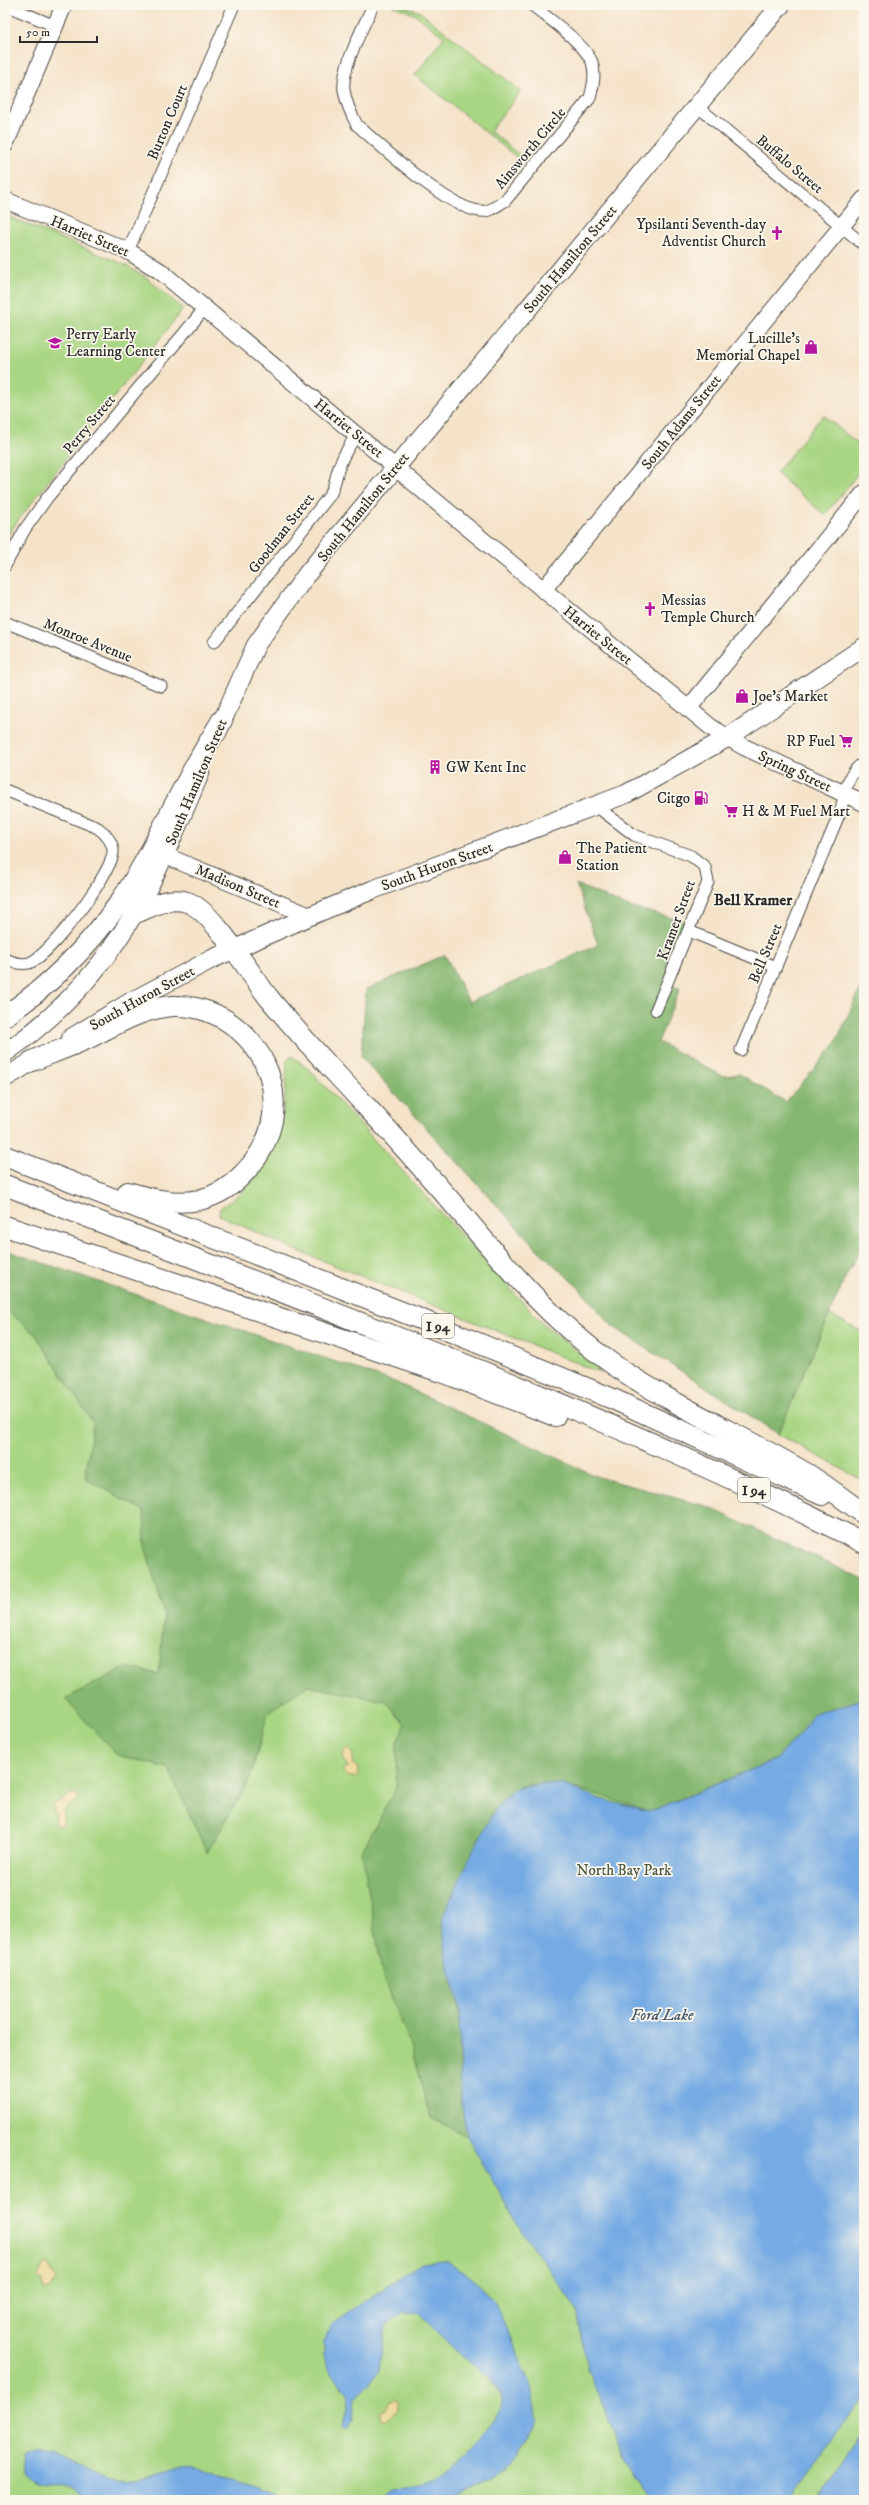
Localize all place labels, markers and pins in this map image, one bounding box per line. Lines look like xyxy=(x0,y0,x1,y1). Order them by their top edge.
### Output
place label: Ypsilanti Seventh-day Adventist Church xyxy=(636,215,767,251)
church icon: Ypsilanti Seventh-day Adventist Church xyxy=(769,225,785,241)
place label: Perry Early Learning Center xyxy=(66,325,166,361)
place label: Lucille's Memorial Chapel xyxy=(696,329,800,365)
school or university icon: Perry Early Learning Center xyxy=(47,335,63,351)
shop icon: Lucille's Memorial Chapel xyxy=(803,339,819,355)
place label: Messias Temple Church xyxy=(661,591,755,627)
church icon: Messias Temple Church xyxy=(642,601,658,617)
place label: Joe's Market xyxy=(751,687,828,706)
shop icon: Joe's Market xyxy=(734,688,750,704)
place label: RP Fuel xyxy=(786,732,835,751)
supermarket icon: RP Fuel xyxy=(838,733,854,749)
place label: GW Kent Inc xyxy=(446,758,527,777)
building icon: GW Kent Inc xyxy=(427,759,443,775)
place label: Citgo xyxy=(657,789,690,808)
fuel station icon: Citgo xyxy=(693,790,709,806)
place label: H & M Fuel Mart xyxy=(742,802,850,821)
supermarket icon: H & M Fuel Mart xyxy=(723,803,739,819)
place label: The Patient Station xyxy=(576,839,647,875)
shop icon: The Patient Station xyxy=(557,849,573,865)

